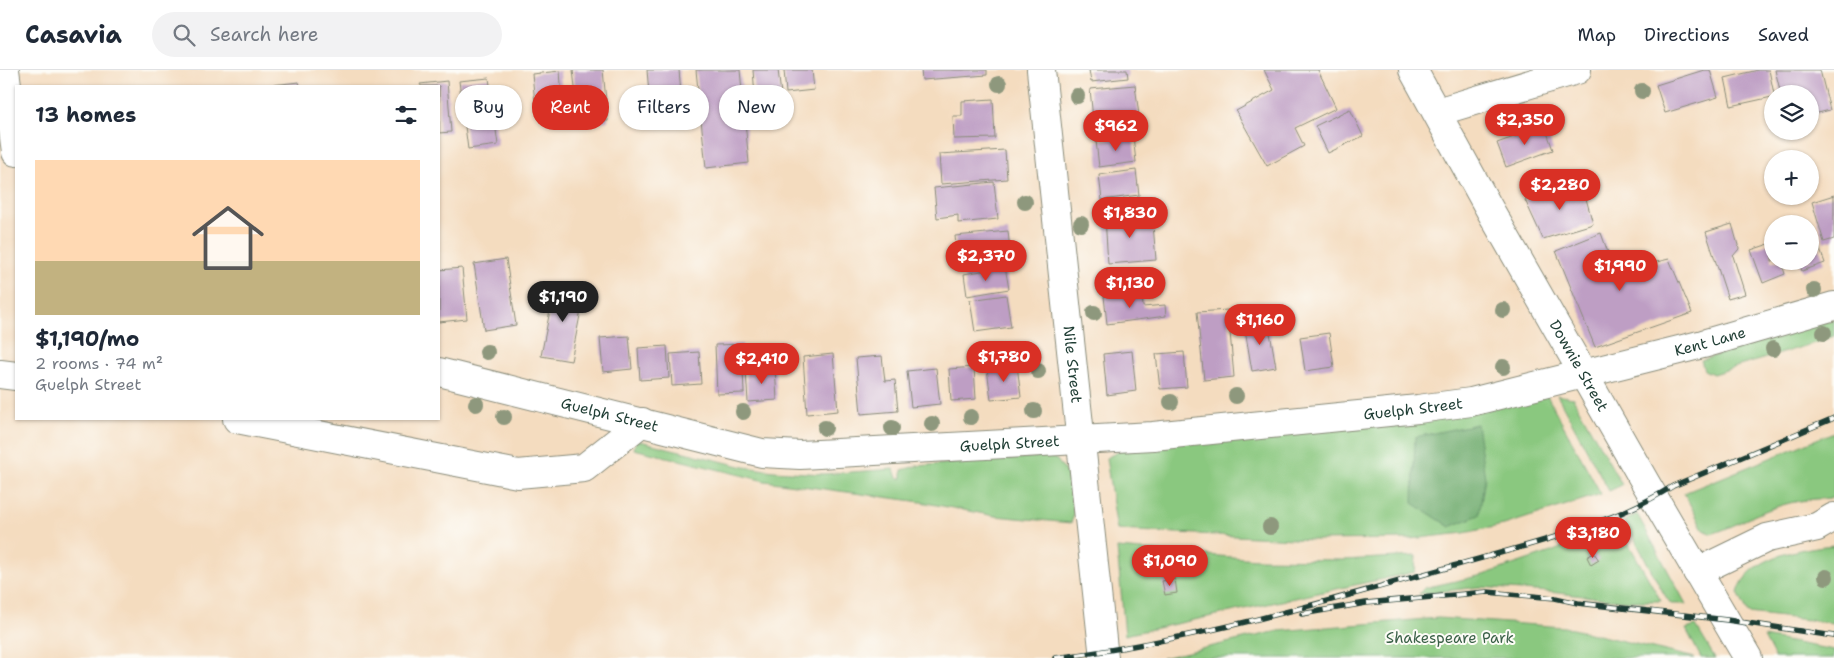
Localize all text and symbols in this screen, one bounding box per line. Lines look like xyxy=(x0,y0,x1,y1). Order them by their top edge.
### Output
search box xyxy=(152,12,502,57)
text: Casavia xyxy=(25,19,122,51)
icon: search xyxy=(170,21,198,49)
text: Search here xyxy=(210,22,318,47)
text: Map xyxy=(1578,23,1616,47)
text: Directions xyxy=(1644,23,1730,47)
text: Saved xyxy=(1758,23,1809,47)
chip: Buy xyxy=(455,85,522,130)
chip: Rent xyxy=(532,85,609,130)
chip: Filters xyxy=(619,85,709,130)
chip: New xyxy=(719,85,794,130)
map controls xyxy=(1764,85,1819,270)
button: layers xyxy=(1764,85,1819,140)
text: 13 homes xyxy=(35,101,136,129)
icon: filters xyxy=(392,101,420,129)
pin: $2,350 xyxy=(1484,104,1566,146)
pin: $962 xyxy=(1086,109,1146,152)
text: $2,350 xyxy=(1496,109,1554,130)
text: $962 xyxy=(1094,115,1138,136)
button: + xyxy=(1764,150,1819,205)
pin: $2,280 xyxy=(1519,168,1601,211)
text: $2,280 xyxy=(1530,174,1590,195)
icon: home xyxy=(183,193,273,283)
pin: $1,830 xyxy=(1089,196,1171,239)
text: $1,830 xyxy=(1103,202,1157,223)
button: − xyxy=(1764,215,1819,270)
pin: $2,370 xyxy=(945,240,1027,282)
text: $2,370 xyxy=(957,245,1015,266)
pin: $1,990 xyxy=(1579,250,1661,292)
text: $1,990 xyxy=(1594,255,1646,276)
pin: $1,130 xyxy=(1089,266,1171,309)
text: $1,130 xyxy=(1105,272,1155,293)
pin: $1,190 xyxy=(522,280,604,323)
text: $1,190 xyxy=(538,286,588,307)
pin: $1,160 xyxy=(1219,304,1301,346)
text: $1,160 xyxy=(1235,309,1285,330)
street label: Downie Street xyxy=(1545,316,1613,415)
street label: Kent Lane xyxy=(1672,322,1748,361)
text: $1,190/mo xyxy=(35,325,139,353)
street label: Nile Street xyxy=(1058,325,1087,404)
pin: $1,780 xyxy=(963,340,1045,383)
pin: $2,410 xyxy=(721,342,803,385)
text: $1,780 xyxy=(977,346,1031,367)
text: $2,410 xyxy=(735,348,789,369)
text: 2 rooms · 74 m² xyxy=(35,353,163,374)
text: Guelph Street xyxy=(35,374,141,395)
street label: Guelph Street xyxy=(559,393,661,437)
street label: Guelph Street xyxy=(1362,393,1464,425)
street label: Guelph Street xyxy=(959,431,1060,456)
pin: $3,180 xyxy=(1552,516,1634,559)
text: $3,180 xyxy=(1566,522,1620,543)
pin: $1,090 xyxy=(1129,544,1211,587)
text: $1,090 xyxy=(1143,550,1197,571)
park label: Shakespeare Park xyxy=(1386,628,1514,648)

